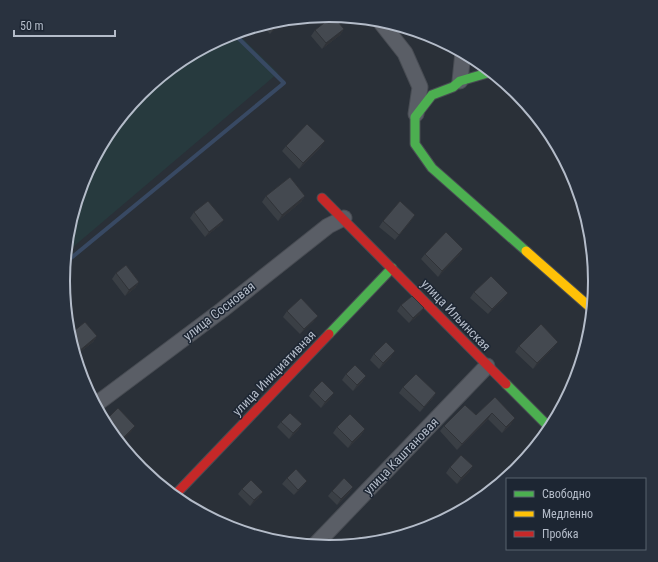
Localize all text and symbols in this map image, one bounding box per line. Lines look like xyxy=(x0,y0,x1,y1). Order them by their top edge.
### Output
scale bar xyxy=(14,12,115,38)
text: 50 m xyxy=(20,19,44,33)
street label: улица Ильинская xyxy=(418,276,494,354)
street label: улица Сосновая xyxy=(180,278,258,344)
street label: улица Инициативная xyxy=(229,327,319,419)
street label: улица Каштановая xyxy=(361,414,441,498)
legend xyxy=(506,478,646,550)
text: Свободно xyxy=(542,487,591,501)
text: Медленно xyxy=(542,507,593,521)
text: Пробка xyxy=(542,527,579,541)

